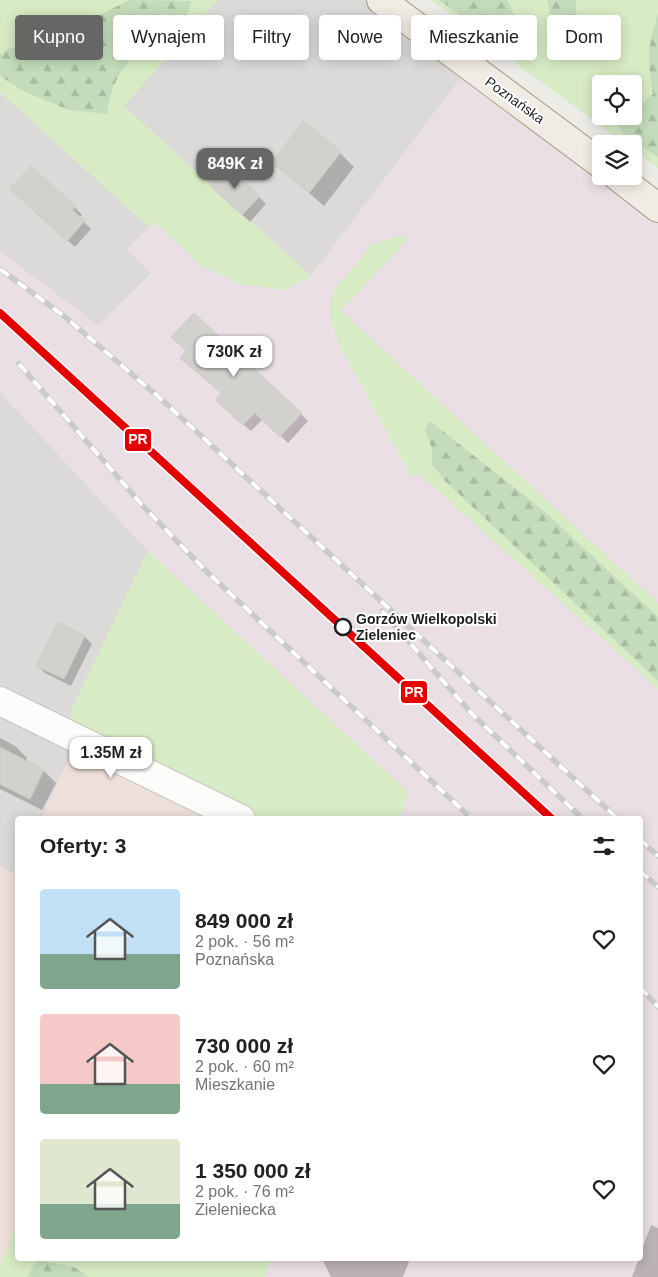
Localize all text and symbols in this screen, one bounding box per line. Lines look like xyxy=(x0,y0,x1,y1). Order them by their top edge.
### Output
chip: Kupno xyxy=(15,15,103,60)
chip: Wynajem xyxy=(113,15,224,60)
chip: Filtry xyxy=(234,15,309,60)
chip: Nowe xyxy=(319,15,401,60)
chip: Mieszkanie xyxy=(411,15,537,60)
chip: Dom xyxy=(547,15,621,60)
street label: Poznańska xyxy=(482,73,548,127)
map controls xyxy=(592,75,642,185)
button: locate xyxy=(592,75,642,125)
button: layers xyxy=(592,135,642,185)
pin: 849K zł xyxy=(189,148,281,190)
text: 849K zł xyxy=(207,155,263,172)
pin: 730K zł xyxy=(188,336,280,378)
text: 730K zł xyxy=(206,343,262,360)
line badge: PR xyxy=(124,428,152,452)
text: PR xyxy=(128,431,148,447)
place label: Gorzów Wielkopolski Zieleniec xyxy=(356,611,497,643)
marker: Gorzów Wielkopolski Zieleniec xyxy=(334,618,352,636)
line badge: PR xyxy=(400,680,428,704)
text: PR xyxy=(404,684,424,700)
pin: 1.35M zł xyxy=(59,736,163,779)
text: 1.35M zł xyxy=(80,744,142,761)
icon: filters xyxy=(590,832,618,860)
text: Oferty: 3 xyxy=(40,834,126,857)
icon: home xyxy=(80,909,140,969)
text: 849 000 zł xyxy=(195,909,293,932)
icon: heart xyxy=(590,925,618,953)
text: 2 pok. · 56 m² xyxy=(195,933,294,950)
text: Poznańska xyxy=(195,951,274,968)
icon: home xyxy=(80,1034,140,1094)
text: 730 000 zł xyxy=(195,1034,293,1057)
icon: heart xyxy=(590,1050,618,1078)
text: 2 pok. · 60 m² xyxy=(195,1058,294,1075)
text: Mieszkanie xyxy=(195,1076,275,1093)
icon: home xyxy=(80,1159,140,1219)
text: 1 350 000 zł xyxy=(195,1159,311,1182)
icon: heart xyxy=(590,1175,618,1203)
text: 2 pok. · 76 m² xyxy=(195,1183,294,1200)
text: Zieleniecka xyxy=(195,1201,276,1218)

